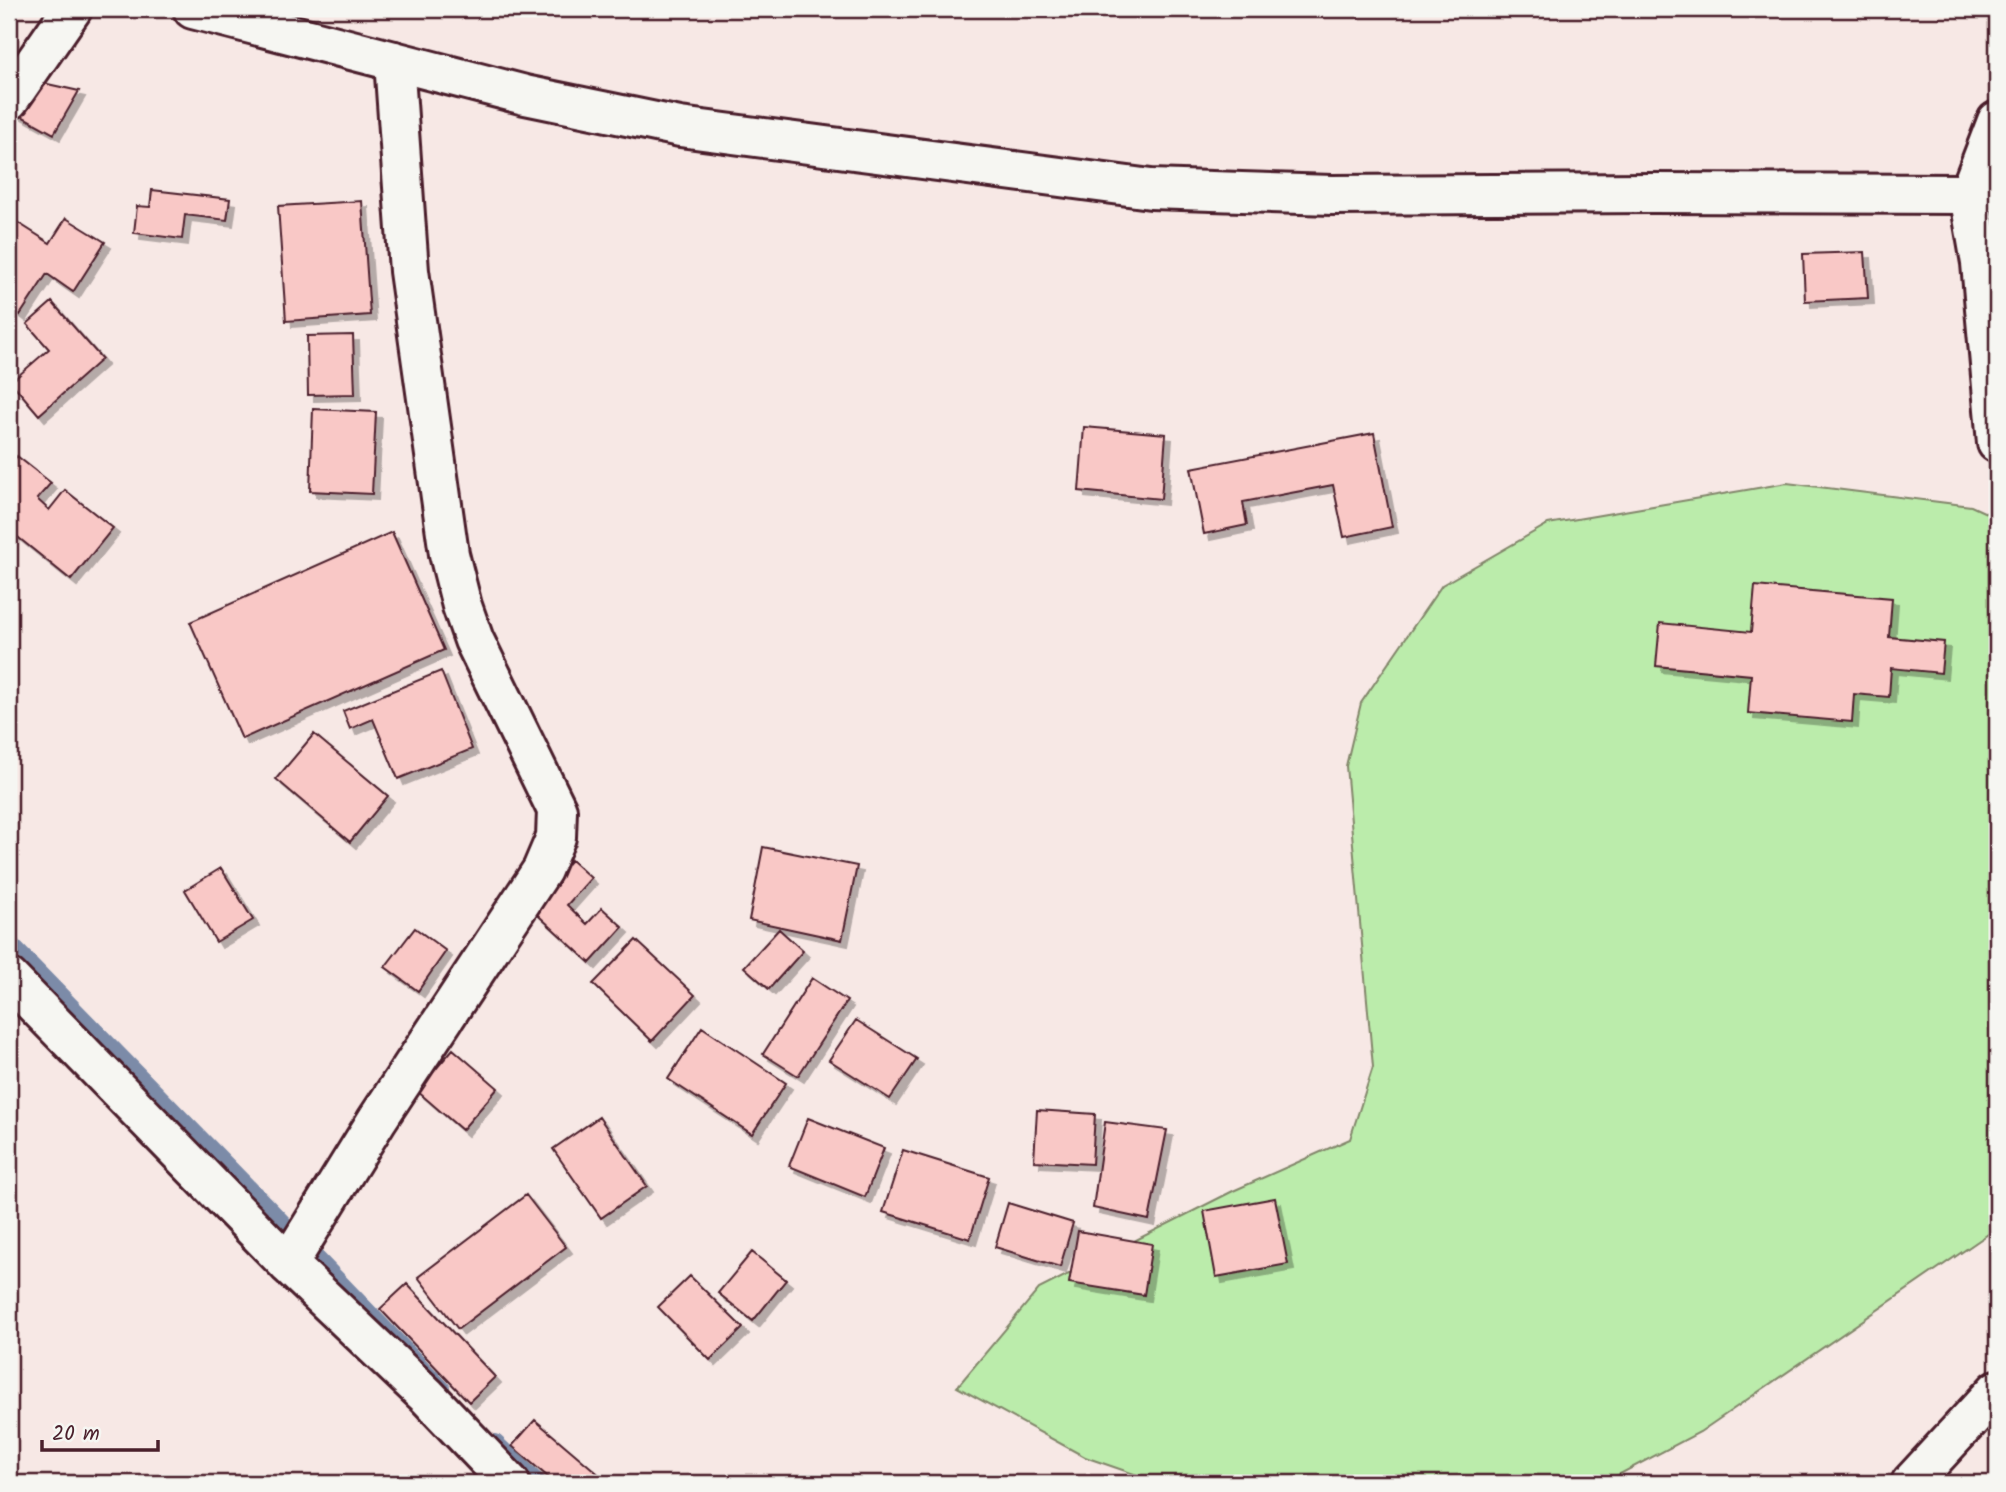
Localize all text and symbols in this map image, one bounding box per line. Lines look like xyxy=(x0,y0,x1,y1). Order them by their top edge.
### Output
scale bar xyxy=(42,1408,158,1452)
text: 20 m xyxy=(52,1418,100,1451)

